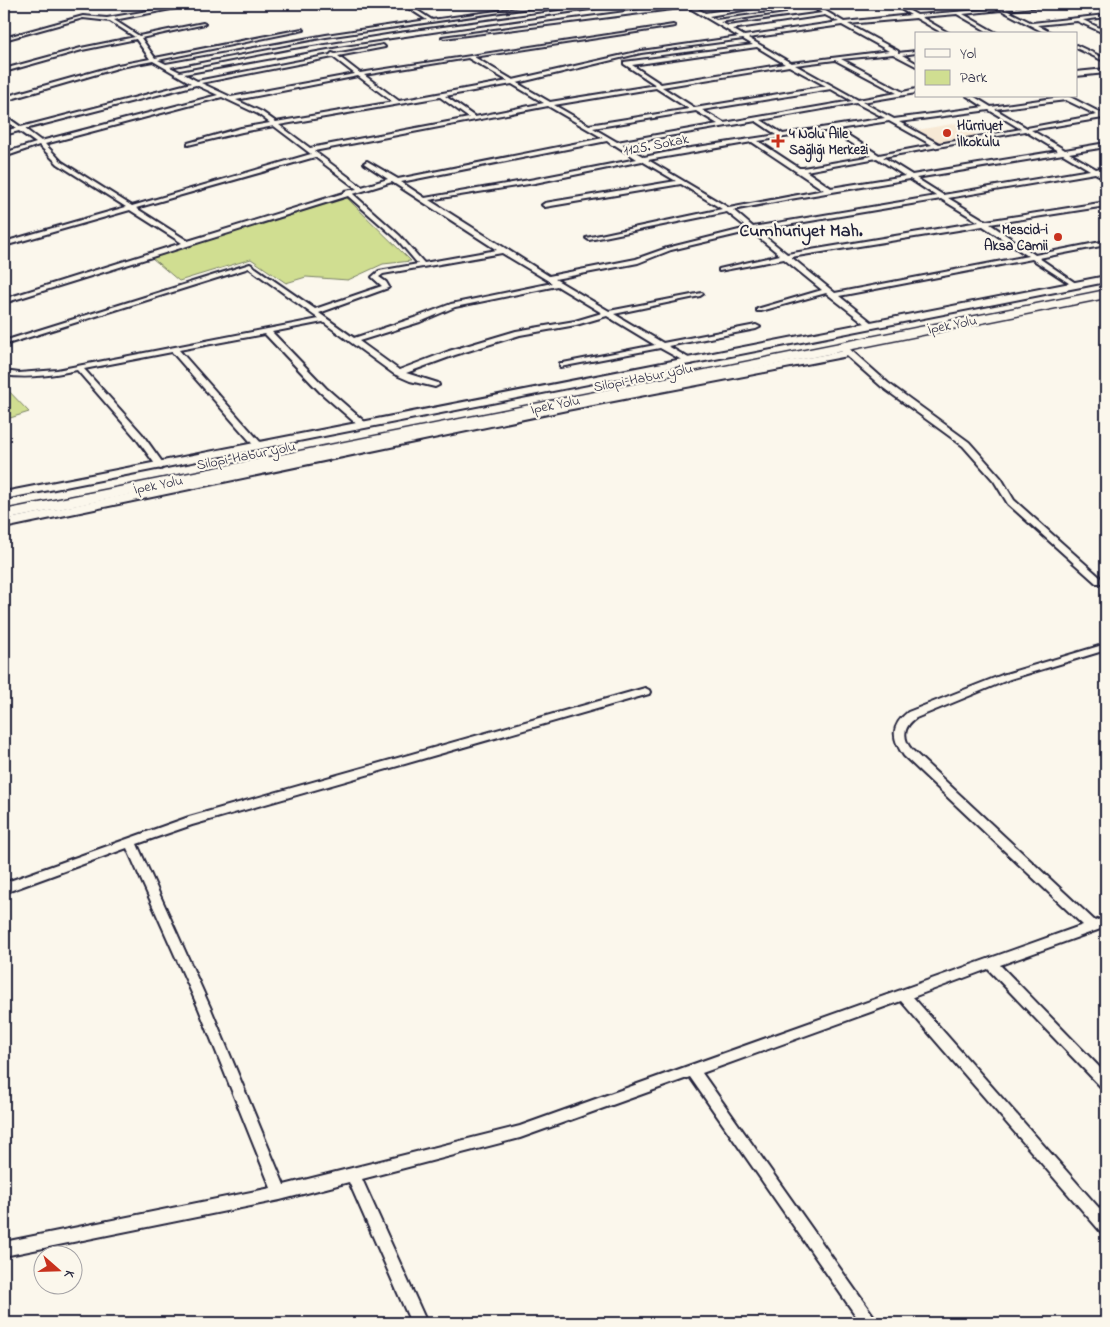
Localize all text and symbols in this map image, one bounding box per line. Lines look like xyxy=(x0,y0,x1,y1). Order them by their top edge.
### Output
legend xyxy=(915,32,1078,98)
text: Yol xyxy=(960,43,976,65)
text: Park xyxy=(960,67,988,89)
place label: Hürriyet İlkokulu xyxy=(957,116,1003,153)
place label: 4 Nolu Aile Sağlığı Merkezi xyxy=(788,124,869,163)
marker: Hürriyet İlkokulu xyxy=(941,127,953,139)
street label: 1125. Sokak xyxy=(622,129,691,162)
marker: 4 Nolu Aile Sağlığı Merkezi xyxy=(771,134,785,148)
district label: Cumhuriyet Mah. xyxy=(739,219,863,246)
place label: Mescid-i Aksa Camii xyxy=(984,220,1048,257)
marker: Mescid-i Aksa Camii xyxy=(1052,231,1064,243)
street label: İpek Yolu xyxy=(926,310,979,341)
street label: Silopi-Habur yolu xyxy=(592,359,695,399)
street label: İpek Yolu xyxy=(529,390,582,421)
street label: Silopi-Habur yolu xyxy=(195,437,298,477)
street label: İpek Yolu xyxy=(132,470,185,501)
north arrow xyxy=(32,1244,82,1294)
text: K xyxy=(57,1267,80,1282)

